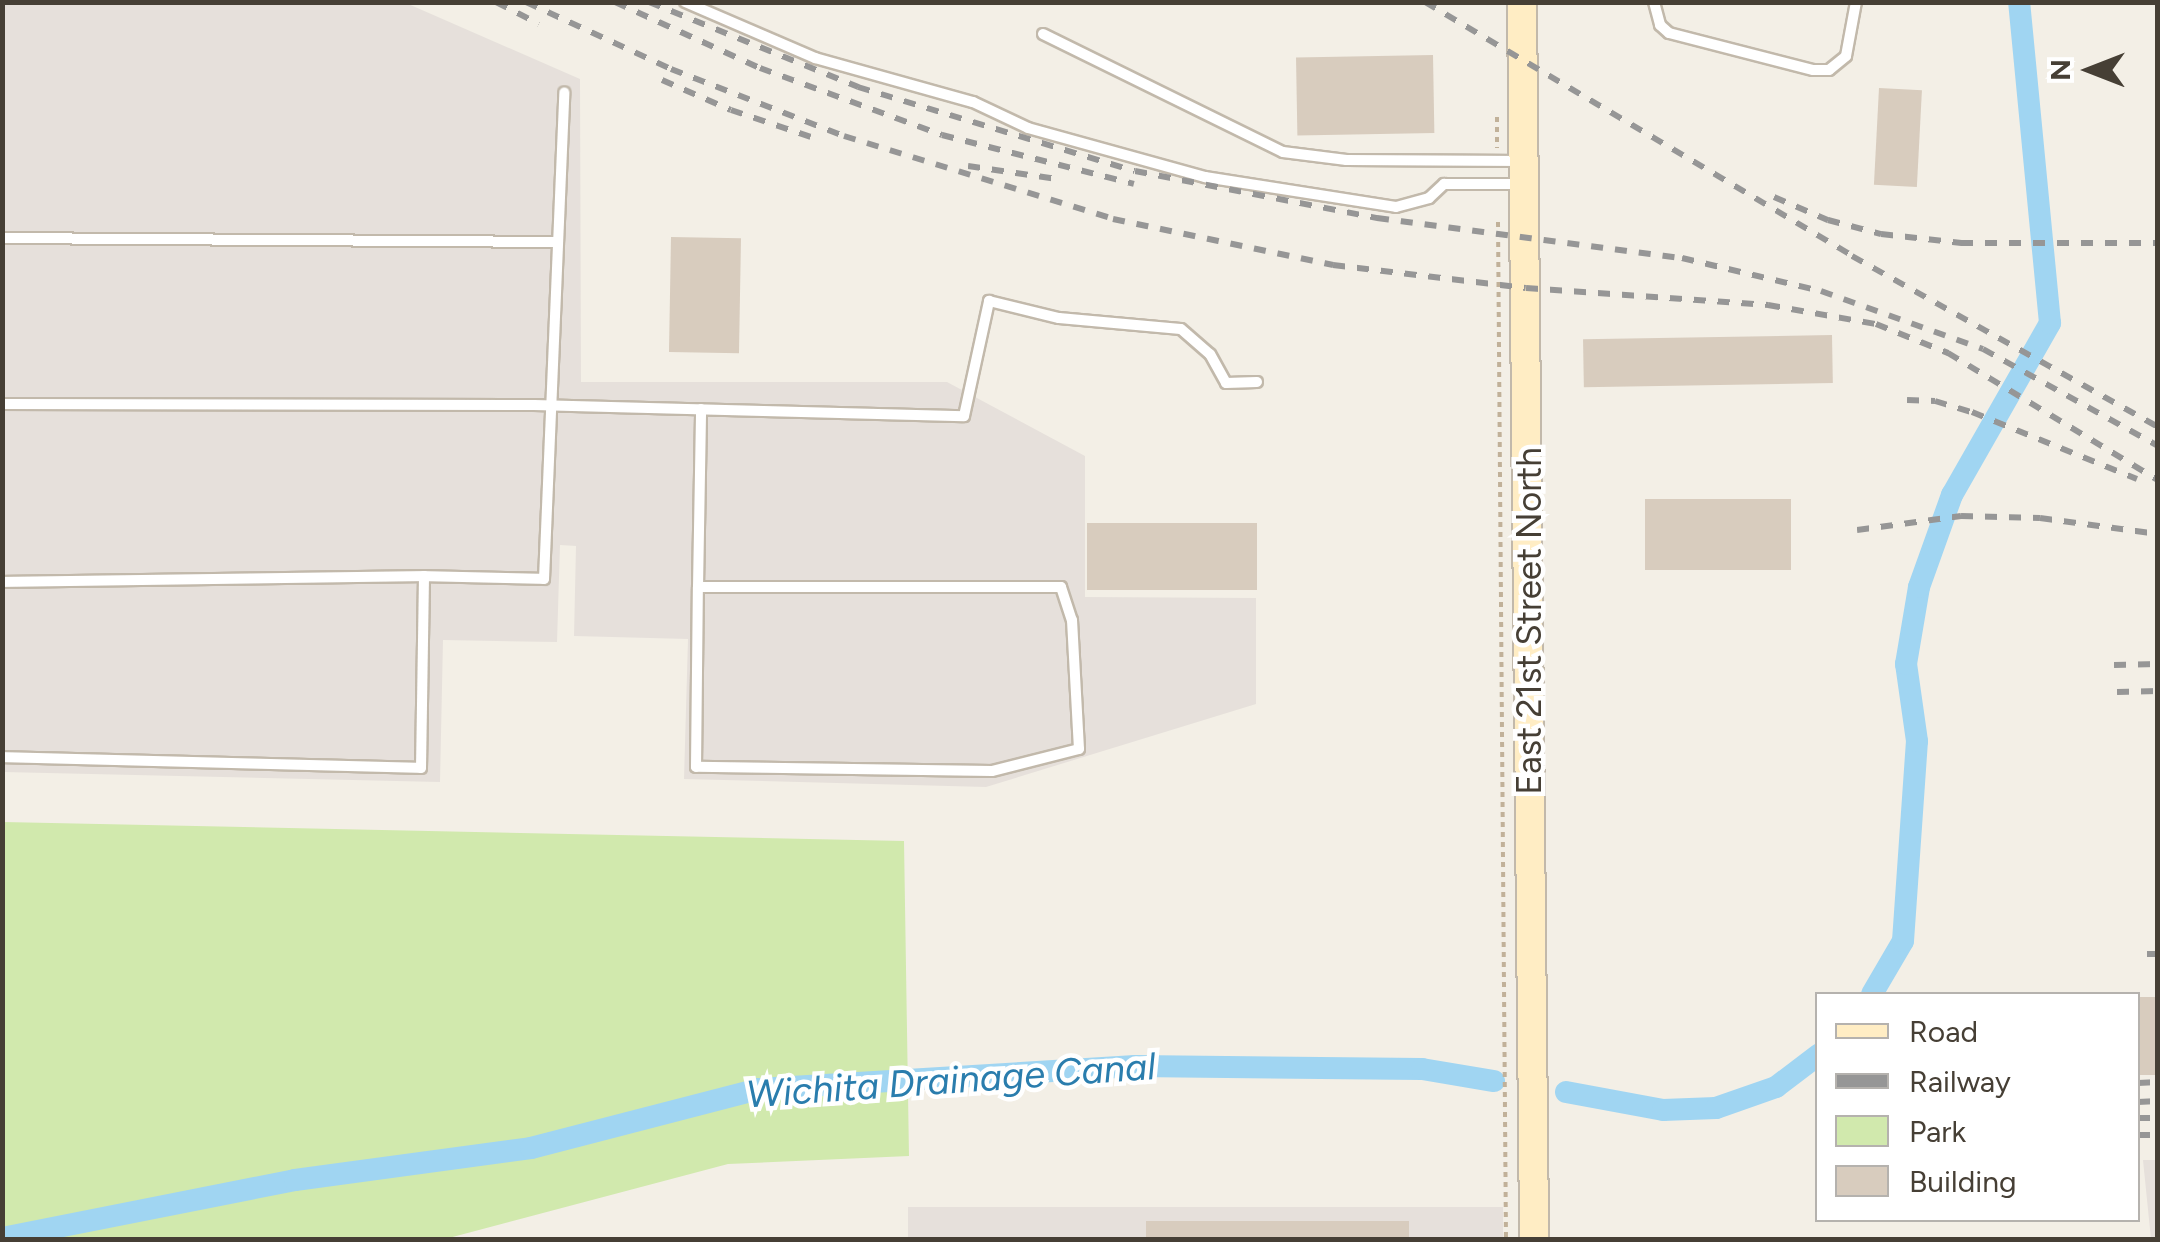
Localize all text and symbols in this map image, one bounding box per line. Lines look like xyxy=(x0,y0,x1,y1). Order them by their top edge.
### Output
north arrow xyxy=(2040,20,2140,120)
text: N xyxy=(2043,59,2077,81)
street label: East 21st Street North xyxy=(1508,447,1550,795)
legend xyxy=(1815,992,2140,1222)
text: Road xyxy=(1909,1013,1978,1050)
water label: Wichita Drainage Canal xyxy=(745,1044,1157,1118)
text: Railway xyxy=(1909,1063,2011,1100)
text: Park xyxy=(1909,1113,1966,1150)
text: Building xyxy=(1909,1163,2017,1200)

